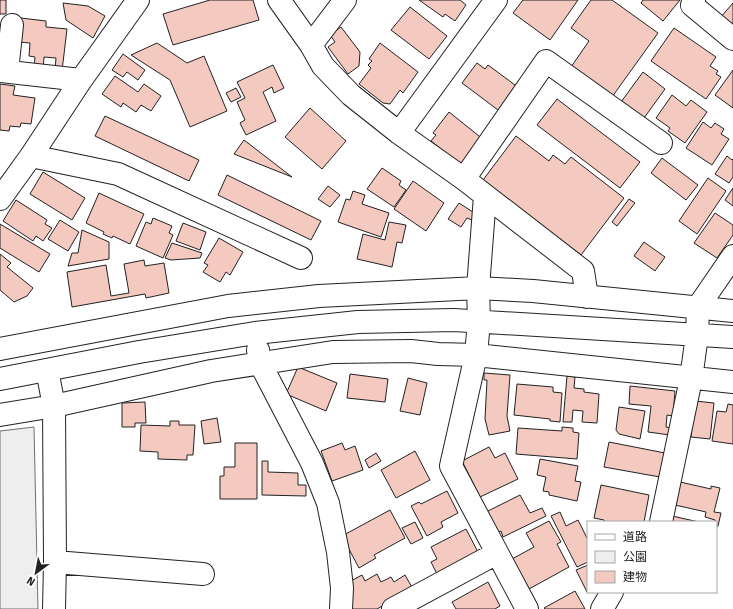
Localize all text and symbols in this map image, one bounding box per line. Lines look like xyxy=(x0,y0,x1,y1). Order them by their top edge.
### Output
legend xyxy=(587,521,717,593)
text: 道路 xyxy=(623,530,647,544)
text: 公園 xyxy=(623,550,647,564)
north arrow xyxy=(16,553,56,593)
text: 建物 xyxy=(623,570,647,584)
text: N xyxy=(24,574,38,589)

